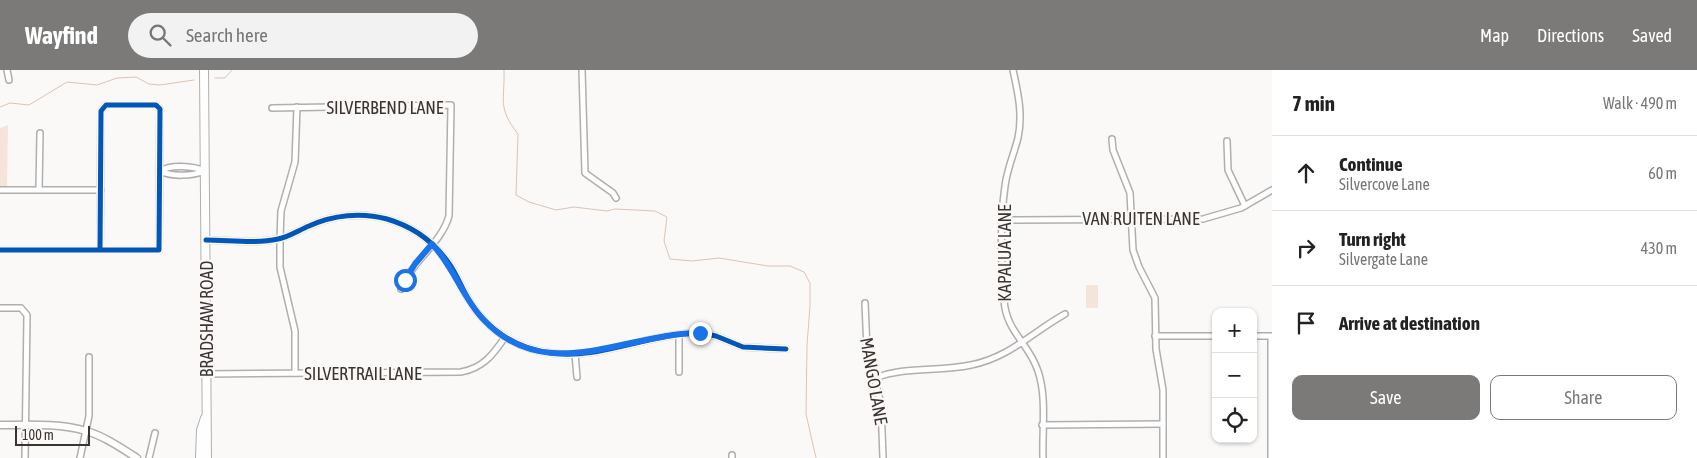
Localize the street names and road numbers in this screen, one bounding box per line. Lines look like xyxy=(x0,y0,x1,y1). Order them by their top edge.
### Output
street label: SILVERBEND LANE xyxy=(326,97,444,118)
street label: KAPALUA LANE xyxy=(994,204,1015,302)
street label: VAN RUITEN LANE xyxy=(1082,208,1200,229)
street label: BRADSHAW ROAD xyxy=(196,261,217,377)
street label: MANGO LANE xyxy=(856,336,892,427)
street label: SILVERTRAIL LANE xyxy=(304,363,422,384)

